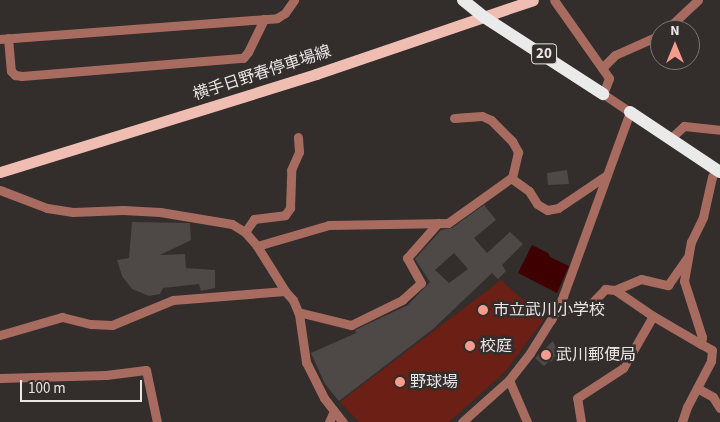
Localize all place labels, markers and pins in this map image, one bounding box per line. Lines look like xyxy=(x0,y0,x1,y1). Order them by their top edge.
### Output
place label: 市立武川小学校 xyxy=(493,300,605,320)
marker: 市立武川小学校 xyxy=(477,304,489,316)
place label: 校庭 xyxy=(480,336,512,356)
marker: 校庭 xyxy=(464,340,476,352)
place label: 武川郵便局 xyxy=(556,345,636,365)
marker: 武川郵便局 xyxy=(540,349,552,361)
place label: 野球場 xyxy=(410,372,458,392)
marker: 野球場 xyxy=(394,376,406,388)

